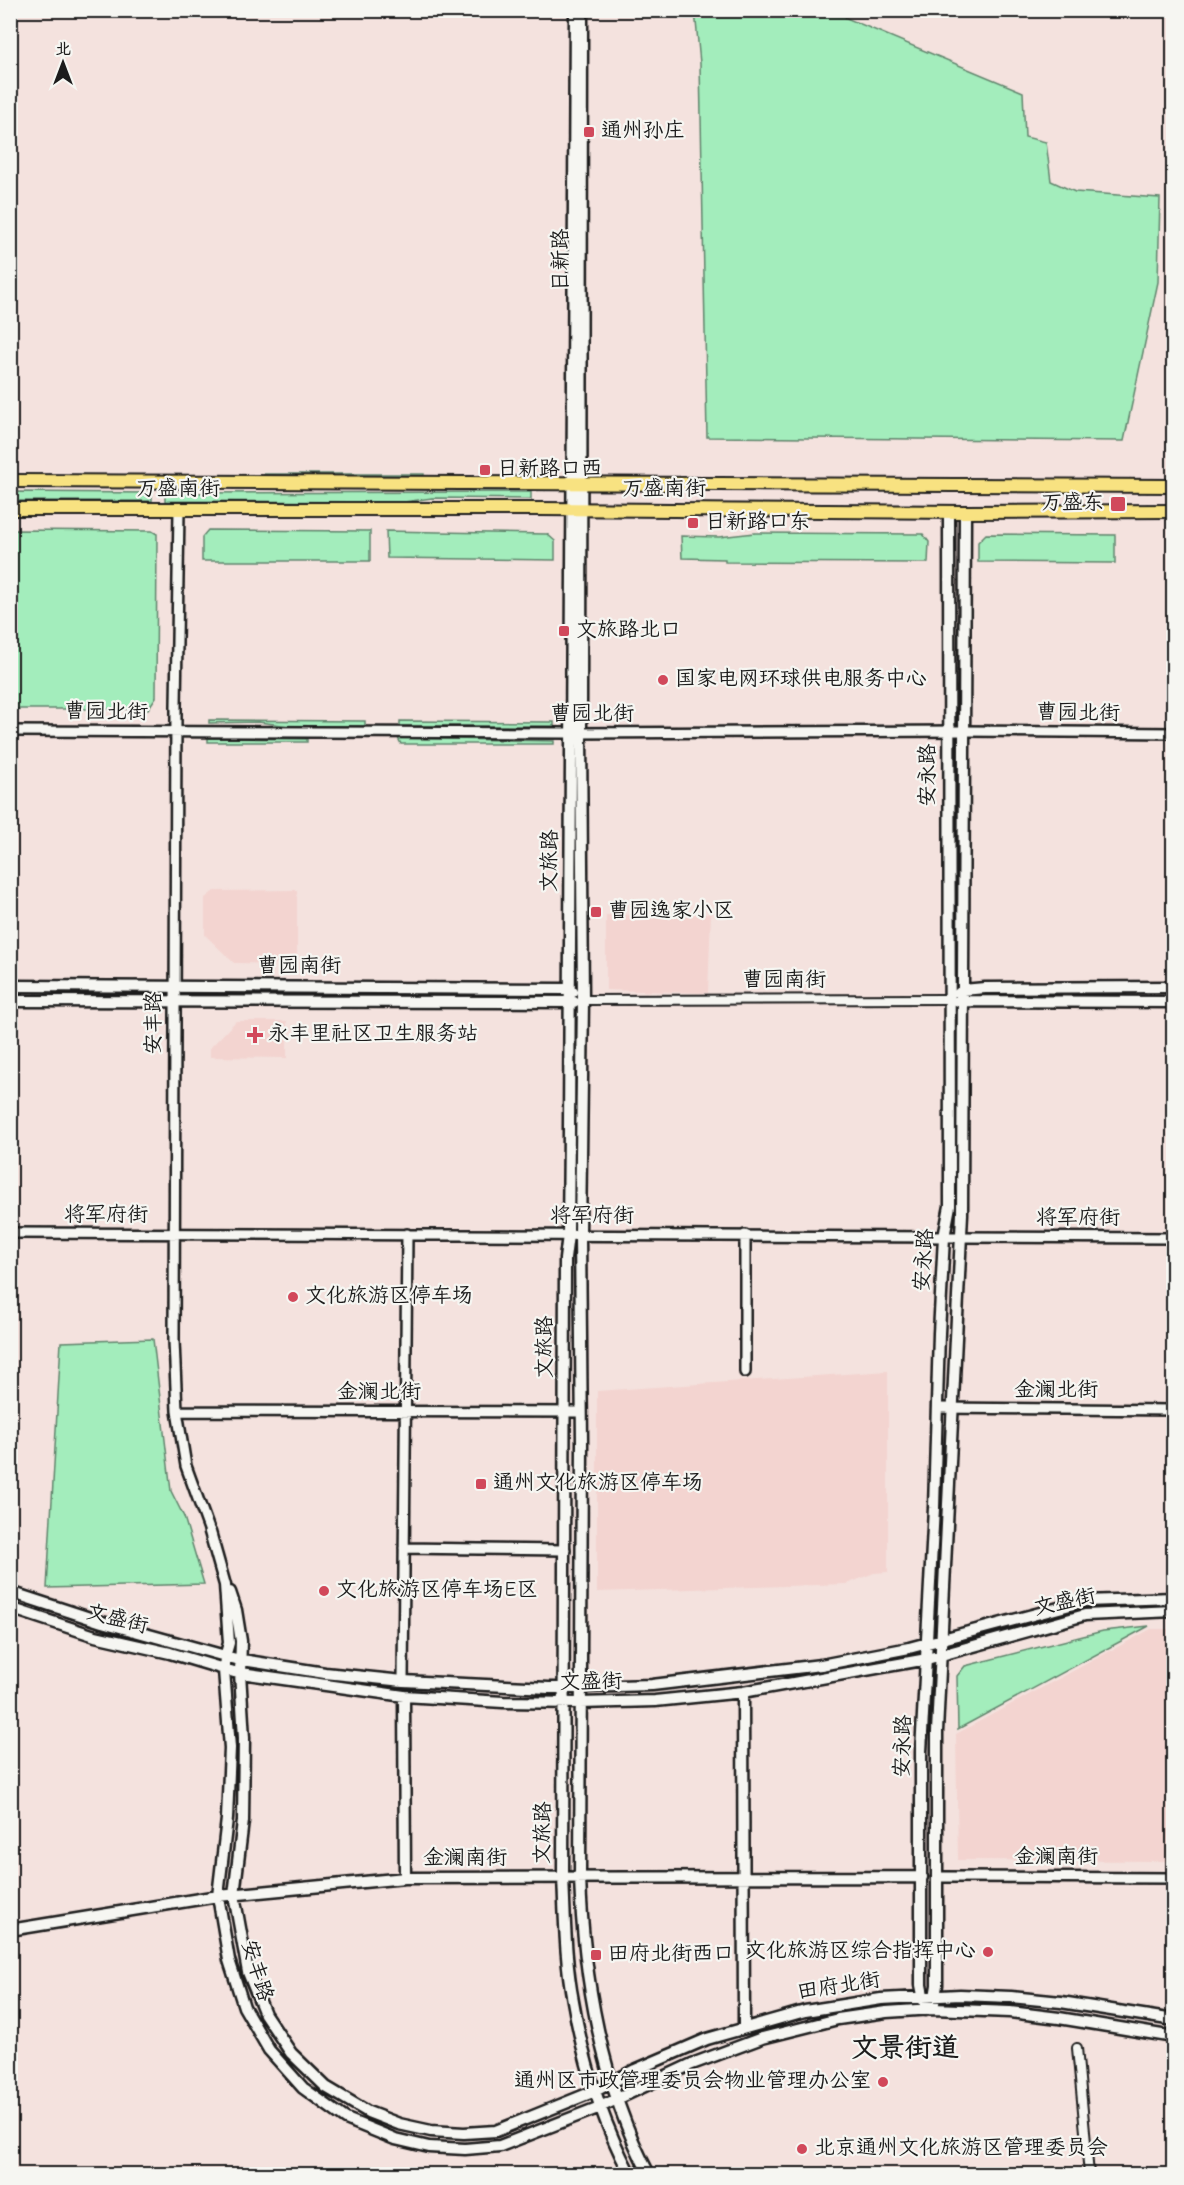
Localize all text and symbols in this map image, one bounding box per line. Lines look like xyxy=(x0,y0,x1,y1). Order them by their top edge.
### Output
north arrow xyxy=(33,33,93,93)
text: 北 xyxy=(55,38,71,62)
place label: 通州孙庄 xyxy=(601,117,685,147)
marker: 通州孙庄 xyxy=(582,125,596,139)
street label: 日新路 xyxy=(547,229,577,292)
place label: 日新路口西 xyxy=(497,455,602,485)
marker: 日新路口西 xyxy=(478,463,492,477)
street label: 万盛南街 xyxy=(136,475,220,505)
street label: 万盛南街 xyxy=(622,475,706,505)
place label: 万盛东 xyxy=(1041,489,1104,519)
marker: 万盛东 xyxy=(1109,495,1127,513)
place label: 日新路口东 xyxy=(705,508,810,538)
marker: 日新路口东 xyxy=(686,516,700,530)
place label: 文旅路北口 xyxy=(576,616,681,646)
marker: 文旅路北口 xyxy=(557,624,571,638)
place label: 国家电网环球供电服务中心 xyxy=(675,665,927,695)
marker: 国家电网环球供电服务中心 xyxy=(656,673,670,687)
street label: 曹园北街 xyxy=(64,697,148,729)
street label: 曹园北街 xyxy=(1036,698,1120,730)
street label: 曹园北街 xyxy=(550,700,634,730)
street label: 安永路 xyxy=(914,744,944,807)
street label: 文旅路 xyxy=(535,829,567,893)
place label: 曹园逸家小区 xyxy=(608,897,734,927)
marker: 曹园逸家小区 xyxy=(589,905,603,919)
street label: 曹园南街 xyxy=(257,952,341,982)
street label: 曹园南街 xyxy=(742,966,826,996)
street label: 安丰路 xyxy=(140,992,170,1055)
place label: 永丰里社区卫生服务站 xyxy=(268,1020,478,1050)
marker: 永丰里社区卫生服务站 xyxy=(246,1026,264,1044)
street label: 将军府街 xyxy=(64,1201,148,1231)
street label: 将军府街 xyxy=(550,1202,634,1232)
street label: 将军府街 xyxy=(1036,1204,1120,1234)
street label: 安永路 xyxy=(908,1228,942,1292)
place label: 文化旅游区停车场 xyxy=(305,1282,473,1312)
marker: 文化旅游区停车场 xyxy=(286,1290,300,1304)
street label: 文旅路 xyxy=(531,1316,561,1379)
street label: 金澜北街 xyxy=(1014,1376,1098,1406)
street label: 金澜北街 xyxy=(337,1378,421,1408)
place label: 通州文化旅游区停车场 xyxy=(493,1469,703,1499)
marker: 通州文化旅游区停车场 xyxy=(474,1477,488,1491)
place label: 文化旅游区停车场E区 xyxy=(336,1576,538,1606)
street label: 文盛街 xyxy=(1031,1582,1099,1624)
marker: 文化旅游区停车场E区 xyxy=(317,1584,331,1598)
street label: 文盛街 xyxy=(83,1598,151,1642)
street label: 文盛街 xyxy=(559,1667,623,1699)
street label: 安永路 xyxy=(888,1714,920,1778)
street label: 文旅路 xyxy=(528,1801,560,1865)
street label: 金澜南街 xyxy=(1014,1843,1098,1873)
street label: 金澜南街 xyxy=(423,1844,507,1874)
street label: 安丰路 xyxy=(232,1936,280,2006)
place label: 文化旅游区综合指挥中心 xyxy=(745,1937,976,1967)
place label: 田府北街西口 xyxy=(608,1940,734,1970)
marker: 文化旅游区综合指挥中心 xyxy=(981,1945,995,1959)
marker: 田府北街西口 xyxy=(589,1948,603,1962)
street label: 田府北街 xyxy=(795,1966,883,2008)
district label: 文景街道 xyxy=(851,2030,959,2069)
place label: 通州区市政管理委员会物业管理办公室 xyxy=(514,2067,871,2097)
marker: 通州区市政管理委员会物业管理办公室 xyxy=(876,2075,890,2089)
place label: 北京通州文化旅游区管理委员会 xyxy=(814,2134,1108,2164)
marker: 北京通州文化旅游区管理委员会 xyxy=(795,2142,809,2156)

